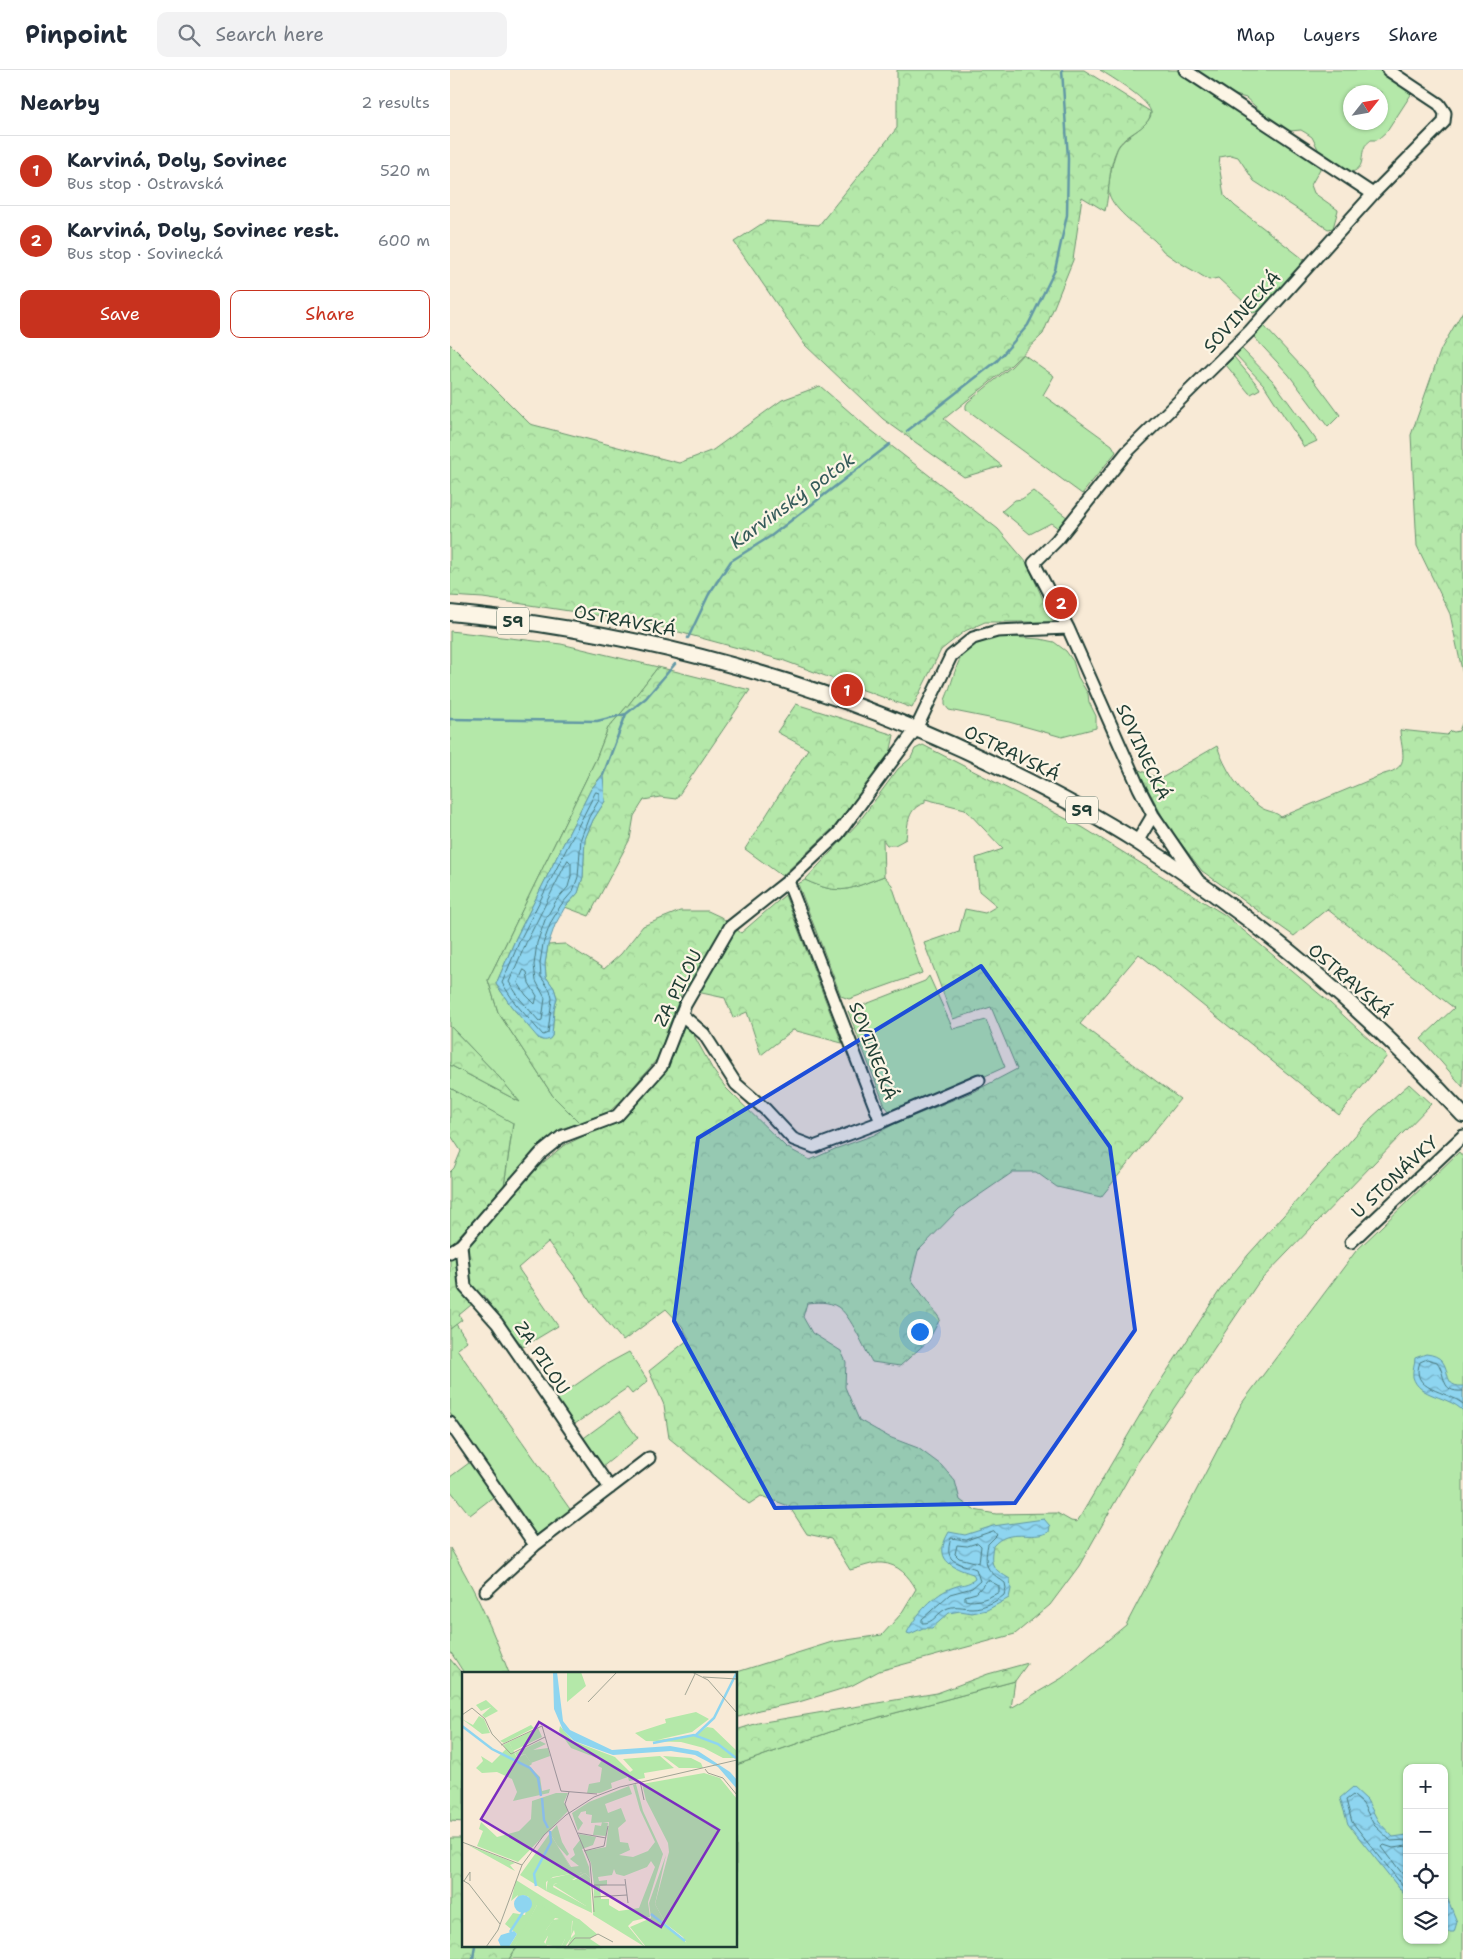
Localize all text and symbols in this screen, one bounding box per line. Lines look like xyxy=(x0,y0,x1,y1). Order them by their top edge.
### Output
search box xyxy=(157,12,507,57)
text: Pinpoint xyxy=(25,19,127,51)
icon: search xyxy=(175,21,203,49)
text: Search here xyxy=(215,22,324,47)
text: Map xyxy=(1237,23,1275,47)
text: Layers xyxy=(1303,23,1360,47)
text: Share xyxy=(1388,23,1438,47)
north arrow xyxy=(1343,85,1388,130)
text: Nearby xyxy=(20,89,100,117)
text: 2 results xyxy=(361,92,430,113)
text: Karviná, Doly, Sovinec xyxy=(67,148,287,173)
text: 1 xyxy=(32,160,40,181)
text: 520 m xyxy=(380,160,430,181)
text: Bus stop · Ostravská xyxy=(67,173,223,194)
text: Karviná, Doly, Sovinec rest. xyxy=(67,218,339,243)
text: 2 xyxy=(30,230,42,251)
text: 600 m xyxy=(378,230,430,251)
text: Bus stop · Sovinecká xyxy=(67,243,223,264)
street label: SOVINECKÁ xyxy=(1198,266,1286,358)
button: Save xyxy=(20,290,220,338)
button: Share xyxy=(230,290,430,338)
water label: Karvinský potok xyxy=(725,446,860,554)
pin: 2 xyxy=(1045,584,1077,622)
street label: OSTRAVSKÁ xyxy=(572,599,678,643)
road number: 59 xyxy=(497,608,529,634)
pin: 1 xyxy=(831,671,863,709)
street label: SOVINECKÁ xyxy=(1110,700,1176,804)
street label: OSTRAVSKÁ xyxy=(960,719,1064,787)
road number: 59 xyxy=(1066,796,1098,824)
street label: OSTRAVSKÁ xyxy=(1303,938,1397,1024)
street label: ZA PILOU xyxy=(648,945,708,1031)
street label: SOVINECKÁ xyxy=(843,998,903,1104)
street label: U STONÁVKY xyxy=(1346,1130,1444,1224)
street label: ZA PILOU xyxy=(509,1317,575,1399)
your location xyxy=(907,1319,933,1345)
inset map xyxy=(462,1672,738,1946)
map controls xyxy=(1403,1764,1448,1944)
button: + xyxy=(1403,1764,1448,1809)
button: − xyxy=(1403,1809,1448,1854)
button: locate xyxy=(1403,1854,1448,1899)
button: layers xyxy=(1403,1899,1448,1944)

